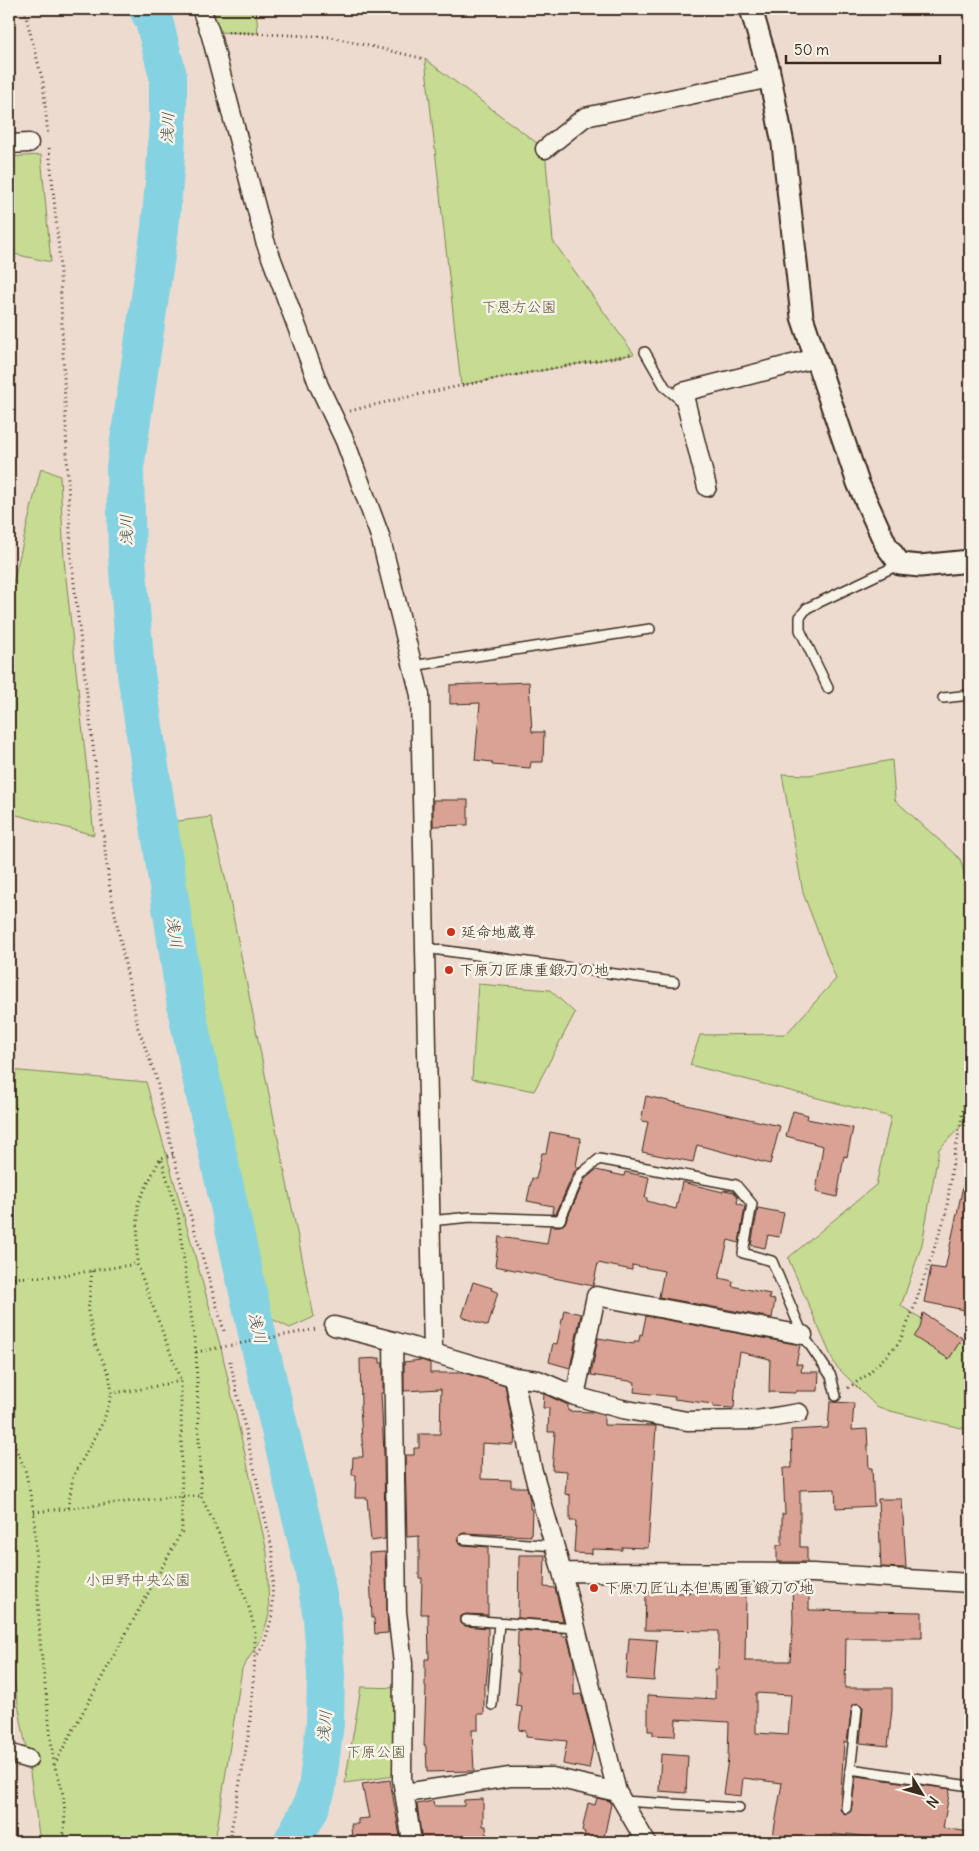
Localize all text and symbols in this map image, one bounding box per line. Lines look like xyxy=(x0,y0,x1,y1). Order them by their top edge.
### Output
scale bar xyxy=(786,32,940,64)
text: 50 m xyxy=(794,40,829,59)
water label: 浅川 xyxy=(156,111,178,145)
park label: 下恩方公園 xyxy=(481,297,557,316)
water label: 浅川 xyxy=(116,514,136,546)
water label: 浅川 xyxy=(163,915,187,949)
place label: 延命地蔵尊 xyxy=(461,922,536,941)
marker: 延命地蔵尊 xyxy=(445,926,457,938)
place label: 下原刀匠康重鍛刀の地 xyxy=(459,960,609,979)
marker: 下原刀匠康重鍛刀の地 xyxy=(443,964,455,976)
water label: 浅川 xyxy=(245,1310,271,1346)
park label: 小田野中央公園 xyxy=(85,1570,191,1589)
place label: 下原刀匠山本但馬國重鍛刀の地 xyxy=(604,1578,814,1597)
marker: 下原刀匠山本但馬國重鍛刀の地 xyxy=(588,1582,600,1594)
water label: 浅川 xyxy=(313,1709,335,1743)
park label: 下原公園 xyxy=(346,1742,406,1761)
north arrow xyxy=(896,1768,946,1818)
text: N xyxy=(922,1793,942,1811)

